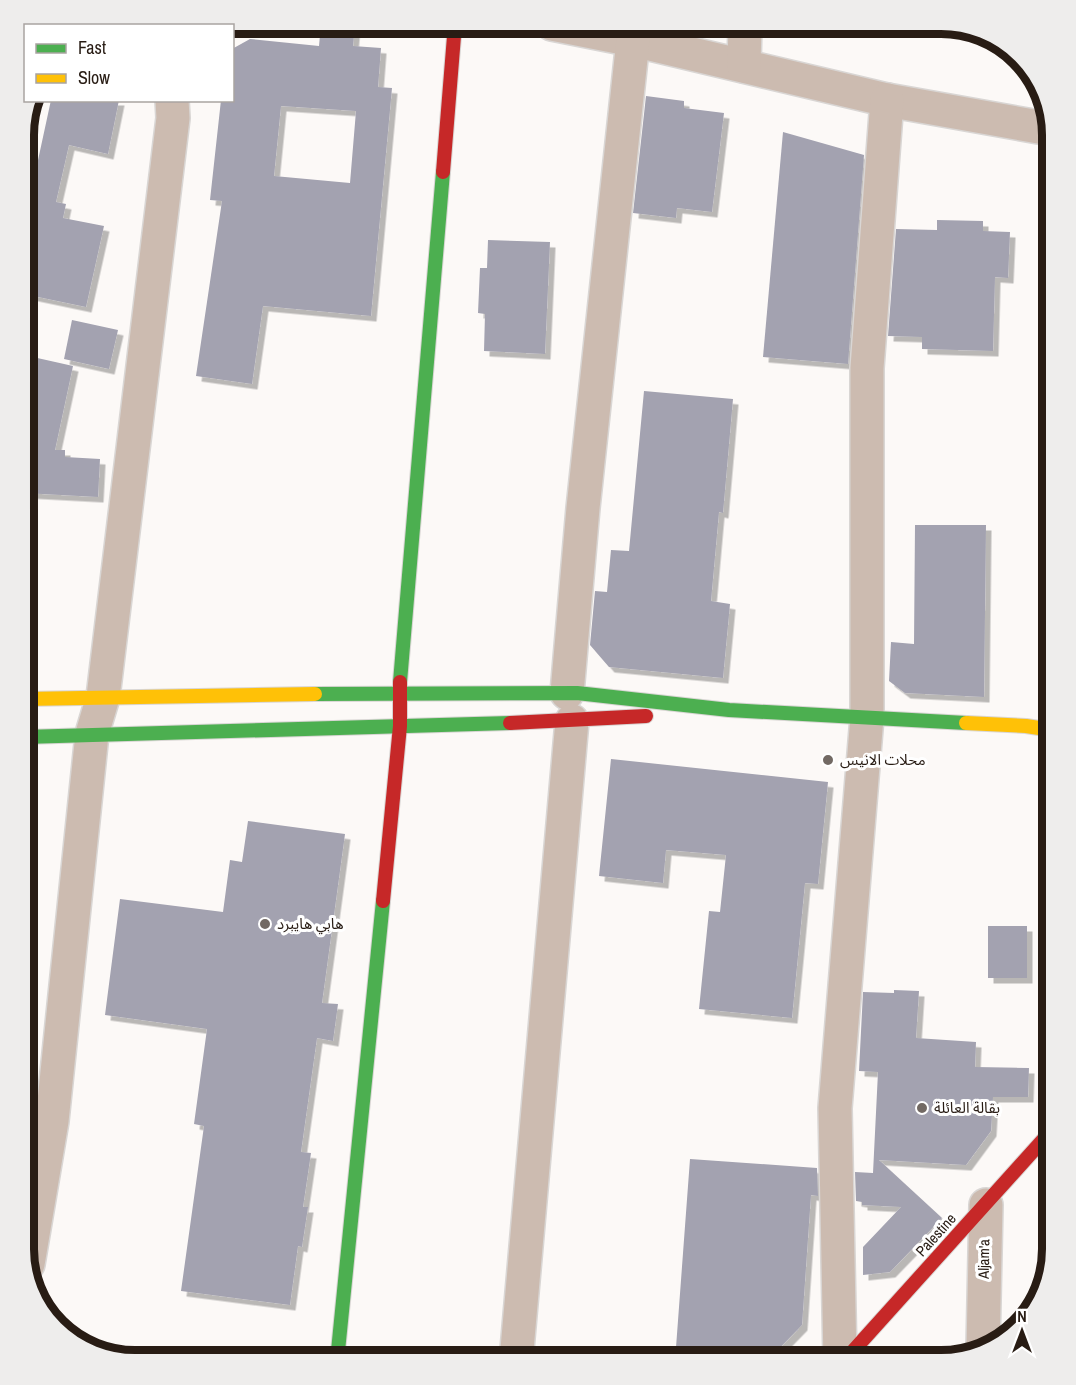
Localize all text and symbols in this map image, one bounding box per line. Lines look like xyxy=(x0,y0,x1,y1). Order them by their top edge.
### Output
legend xyxy=(24,24,234,102)
text: Fast xyxy=(78,35,106,60)
text: Slow xyxy=(78,65,110,90)
place label: محلات الانيس xyxy=(840,749,926,770)
marker: محلات الانيس xyxy=(821,753,835,767)
place label: هابي هايبرد xyxy=(277,913,344,935)
marker: هابي هايبرد xyxy=(258,917,272,931)
place label: بقالة العائلة xyxy=(934,1097,1000,1118)
marker: بقالة العائلة xyxy=(915,1101,929,1115)
street label: Palestine xyxy=(911,1208,961,1261)
street label: Aljam'a xyxy=(973,1239,994,1280)
north arrow xyxy=(992,1301,1052,1361)
text: N xyxy=(1017,1305,1027,1327)

